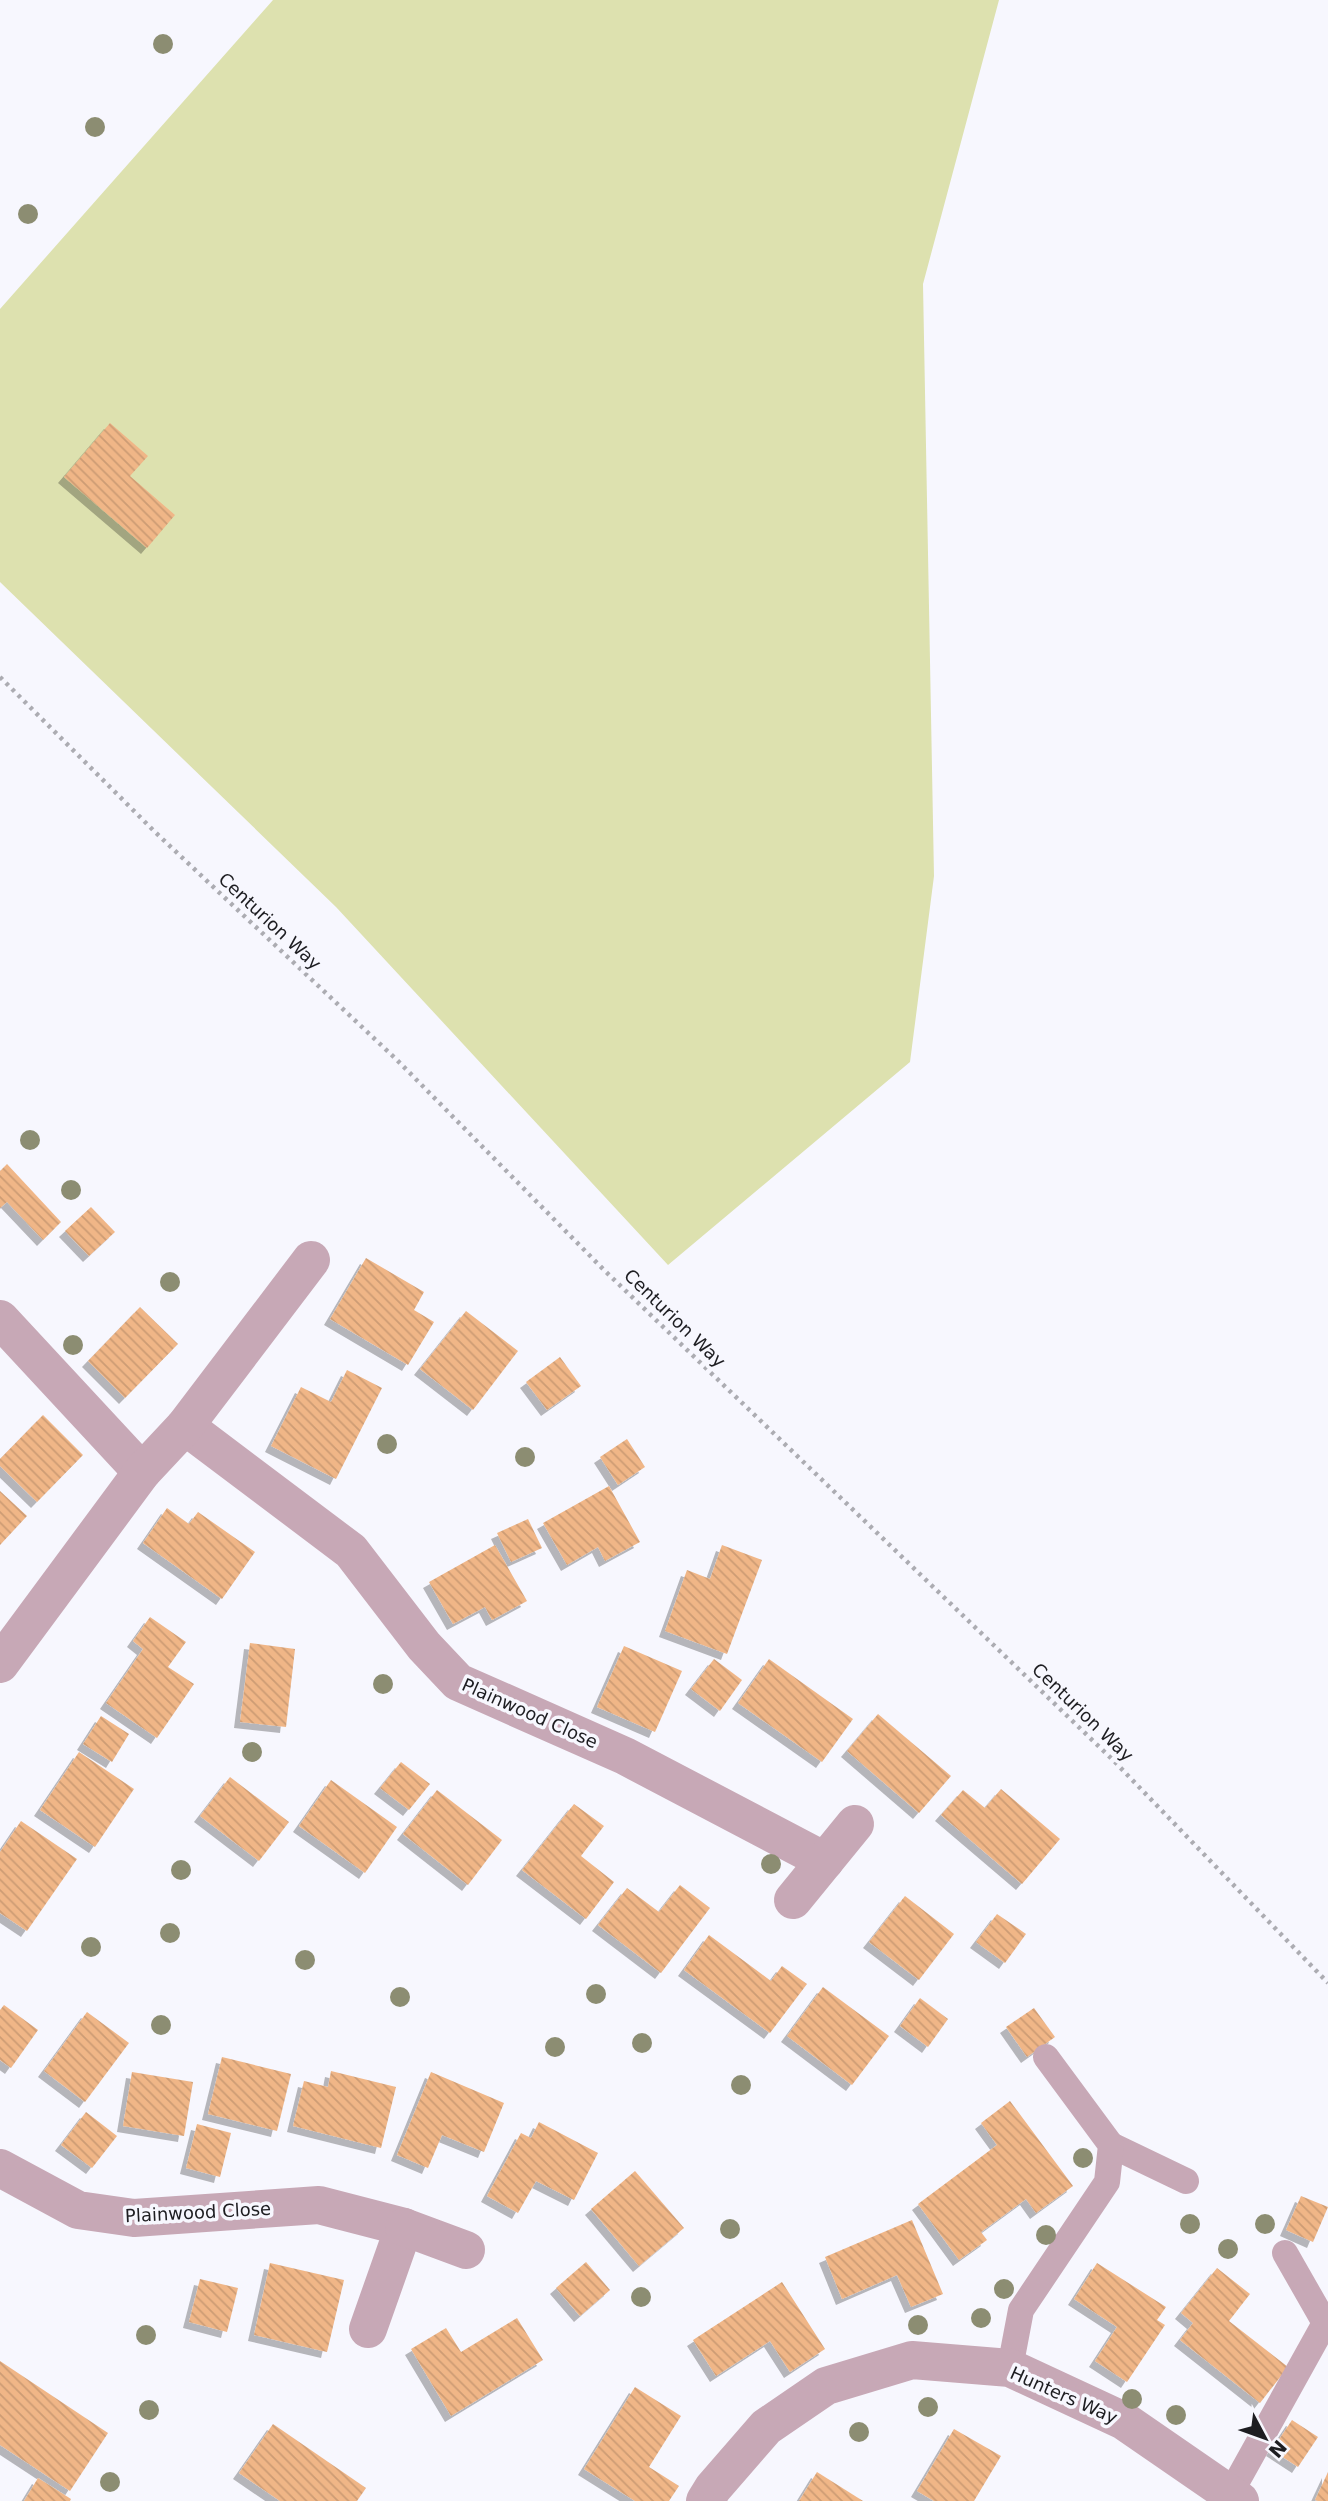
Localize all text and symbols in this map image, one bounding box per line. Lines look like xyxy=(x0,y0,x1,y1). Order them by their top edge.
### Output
street label: Centurion Way xyxy=(214,868,326,974)
street label: Centurion Way xyxy=(620,1264,730,1372)
street label: Centurion Way xyxy=(1028,1658,1138,1766)
street label: Plainwood Close xyxy=(459,1674,601,1752)
street label: Plainwood Close xyxy=(124,2198,272,2226)
street label: Hunters Way xyxy=(1007,2362,1121,2428)
north arrow xyxy=(1230,2403,1300,2473)
text: N xyxy=(1264,2436,1291,2462)

